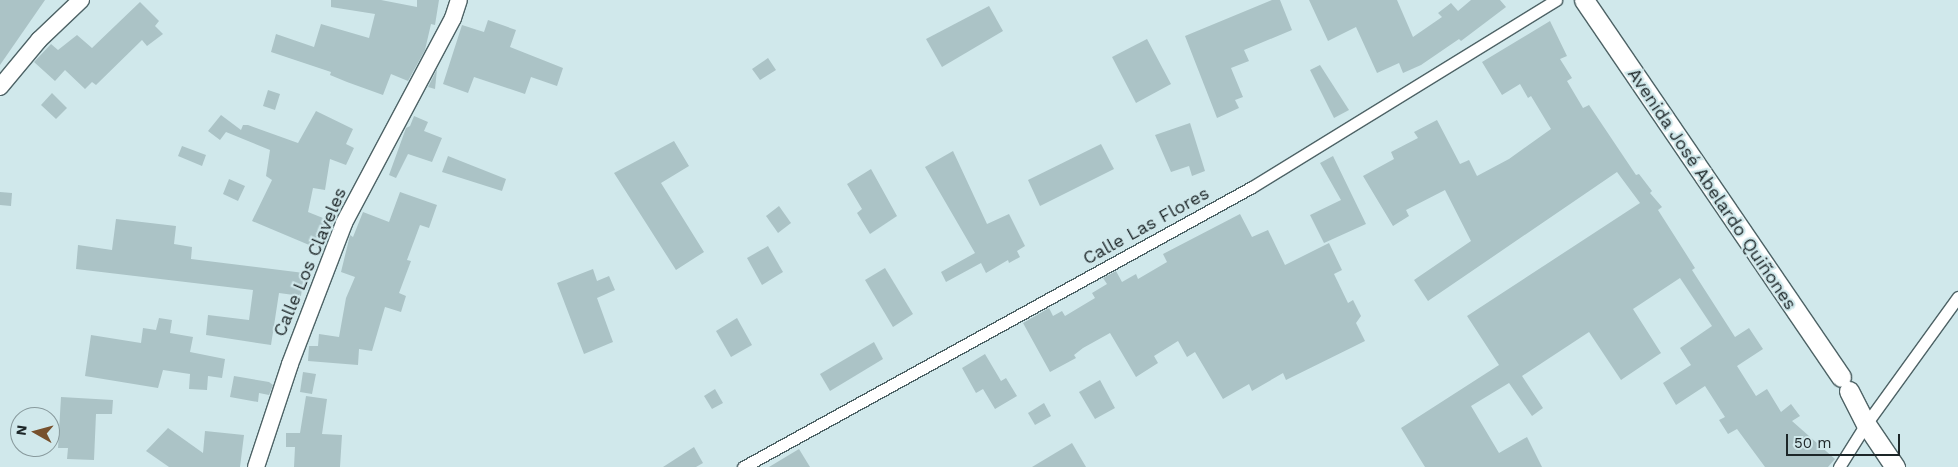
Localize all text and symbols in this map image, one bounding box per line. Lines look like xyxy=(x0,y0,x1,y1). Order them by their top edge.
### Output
street label: Avenida José Abelardo Quiñones xyxy=(1622,63,1802,315)
street label: Calle Las Flores xyxy=(1079,182,1213,270)
street label: Calle Los Claveles xyxy=(269,184,351,340)
north arrow xyxy=(10,407,60,457)
text: N xyxy=(13,424,30,436)
scale bar xyxy=(1788,424,1902,456)
text: 50 m xyxy=(1794,434,1831,452)

